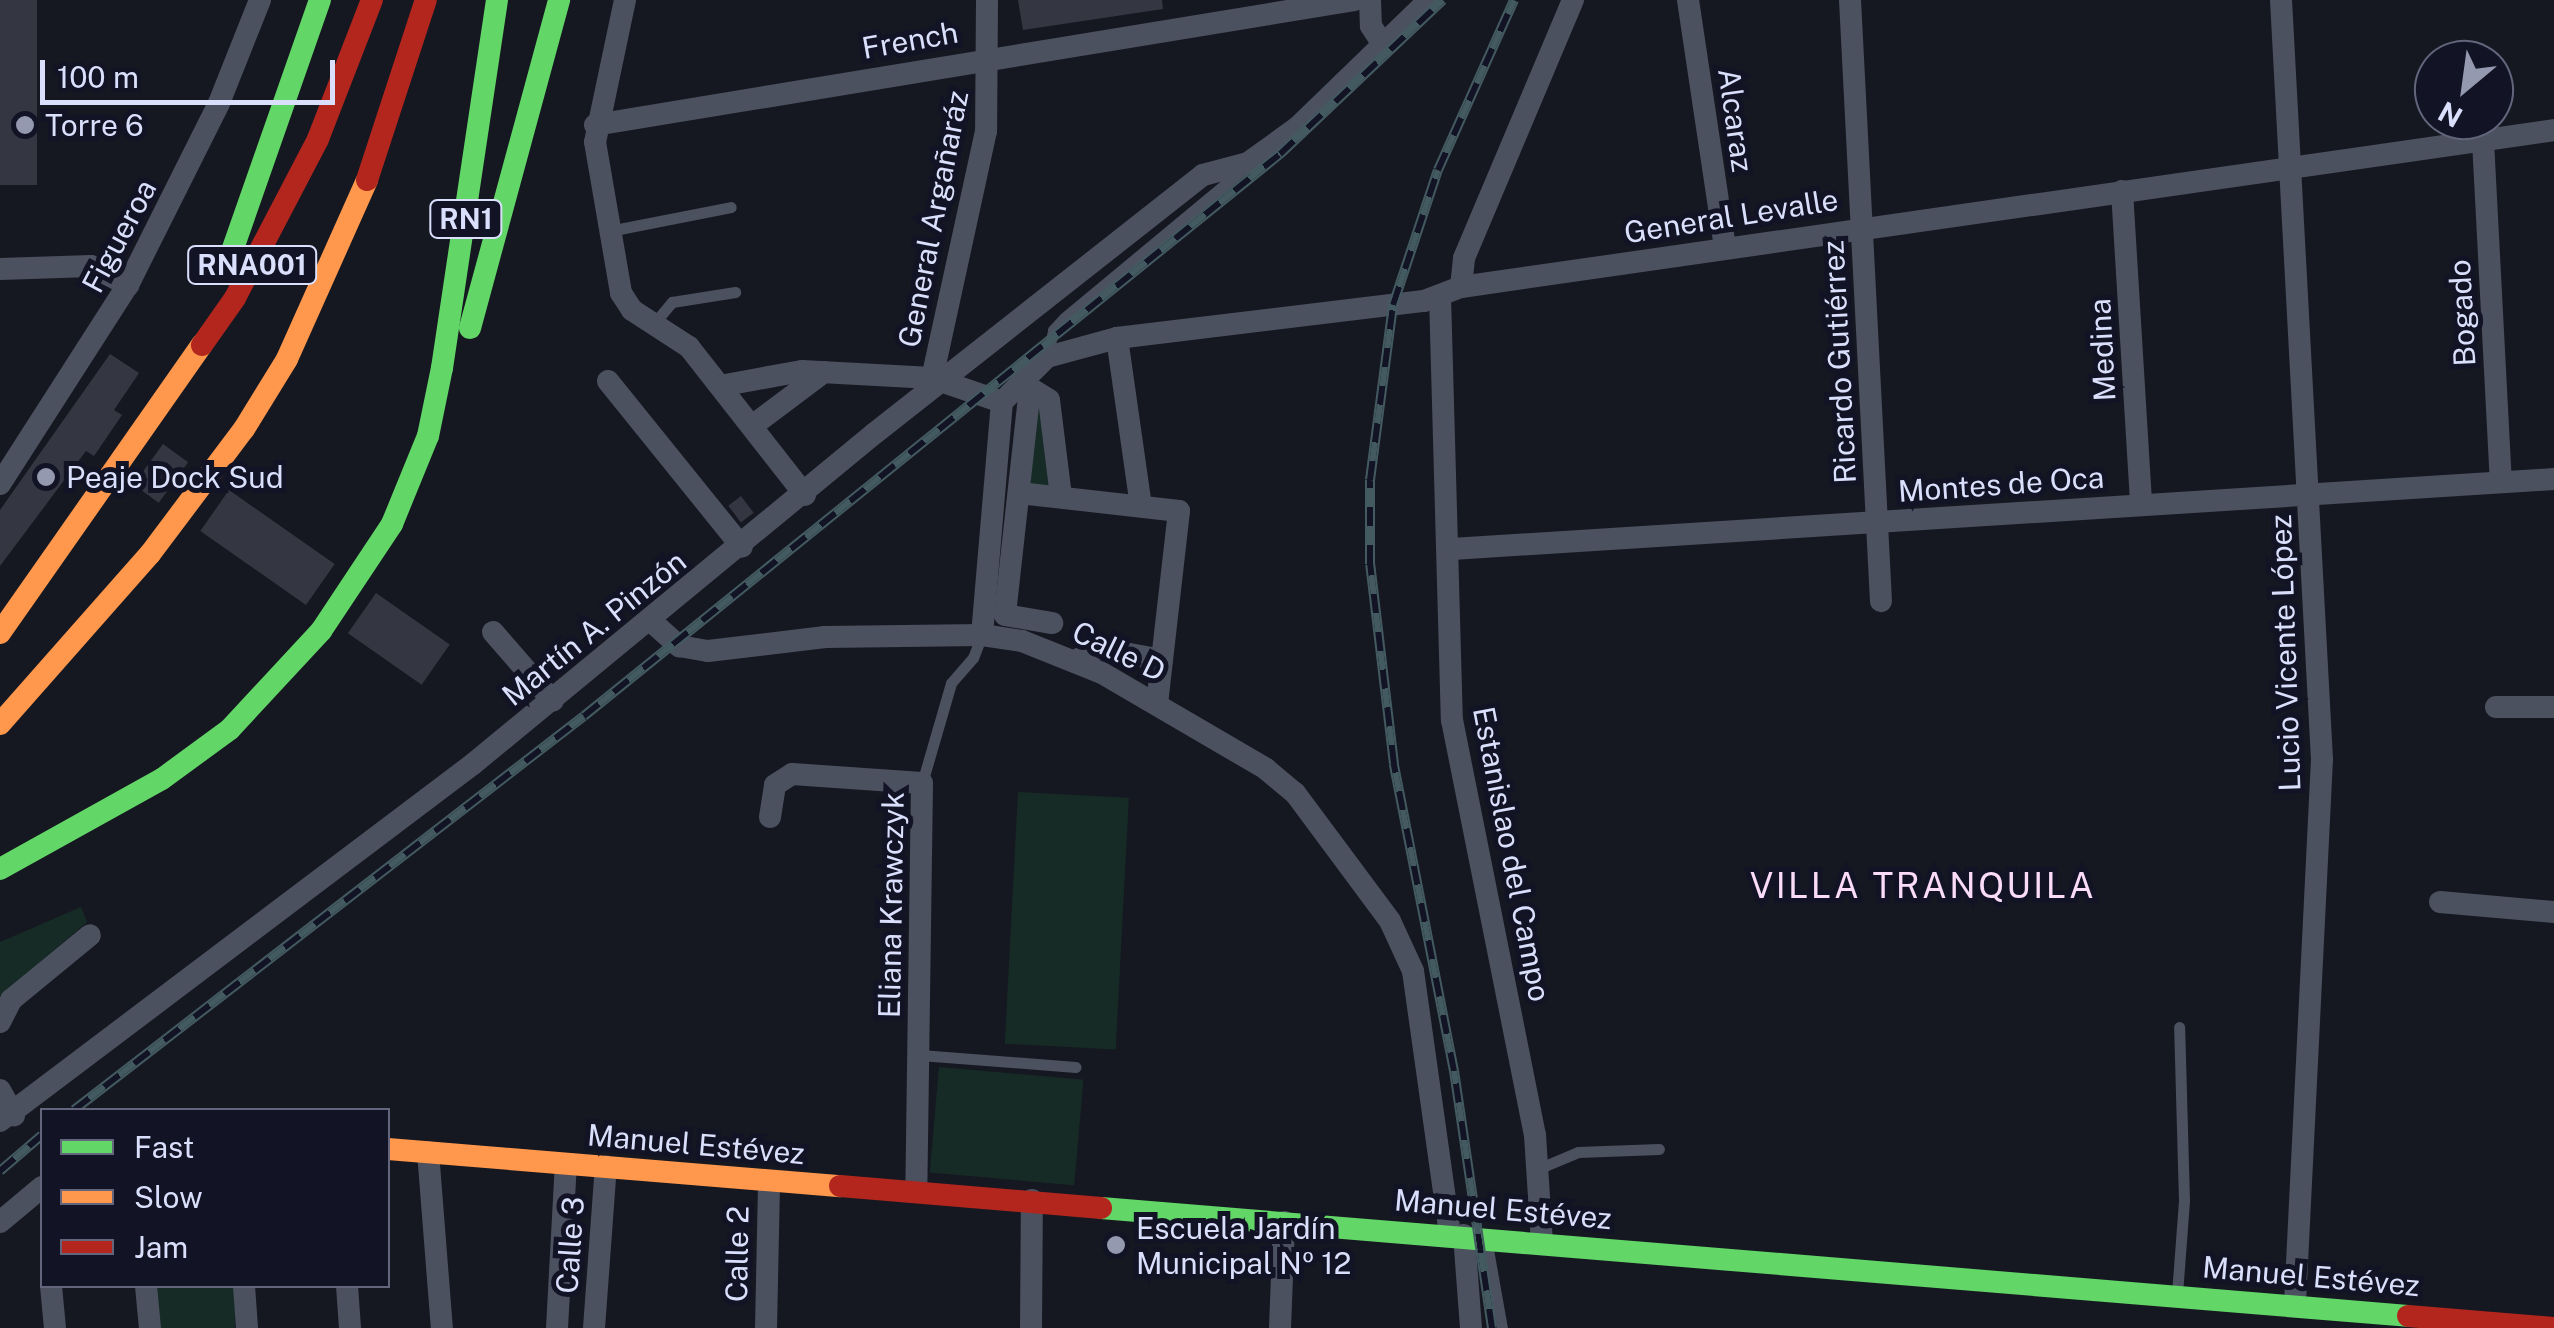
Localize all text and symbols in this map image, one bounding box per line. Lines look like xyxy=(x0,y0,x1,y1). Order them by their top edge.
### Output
street label: French xyxy=(859,14,961,66)
scale bar xyxy=(45,40,340,102)
north arrow xyxy=(2414,40,2514,140)
text: 100 m xyxy=(57,59,139,95)
street label: Alcaraz xyxy=(1711,66,1761,174)
street label: General Argañaráz xyxy=(890,88,976,350)
text: N xyxy=(2433,95,2468,135)
place label: Torre 6 xyxy=(45,107,144,143)
marker: Torre 6 xyxy=(14,114,36,136)
street label: Figueroa xyxy=(74,173,164,299)
street label: General Levalle xyxy=(1621,181,1841,251)
road number: RN1 xyxy=(428,196,504,242)
street label: Ricardo Gutiérrez xyxy=(1815,239,1863,485)
road number: RNA001 xyxy=(187,242,317,288)
street label: Bogado xyxy=(2441,259,2483,367)
street label: Medina xyxy=(2081,298,2123,402)
place label: Peaje Dock Sud xyxy=(66,459,284,495)
street label: Montes de Oca xyxy=(1896,459,2106,509)
marker: Peaje Dock Sud xyxy=(35,466,57,488)
street label: Lucio Vicente López xyxy=(2262,513,2308,793)
street label: Martín A. Pinzón xyxy=(495,543,693,713)
street label: Calle D xyxy=(1067,613,1171,689)
street label: Estanislao del Campo xyxy=(1466,703,1558,1005)
street label: Eliana Krawczyk xyxy=(871,792,911,1018)
district label: VILLA TRANQUILA xyxy=(1750,865,2096,907)
legend xyxy=(40,1108,390,1288)
street label: Manuel Estévez xyxy=(586,1117,806,1171)
text: Fast xyxy=(134,1129,194,1165)
text: Slow xyxy=(134,1179,203,1215)
street label: Manuel Estévez xyxy=(1393,1182,1613,1236)
street label: Calle 3 xyxy=(549,1195,591,1295)
street label: Calle 2 xyxy=(718,1206,756,1302)
place label: Escuela Jardín Municipal Nº 12 xyxy=(1136,1210,1351,1280)
text: Jam xyxy=(134,1229,188,1265)
marker: Escuela Jardín Municipal Nº 12 xyxy=(1105,1234,1127,1256)
street label: Manuel Estévez xyxy=(2201,1249,2421,1303)

